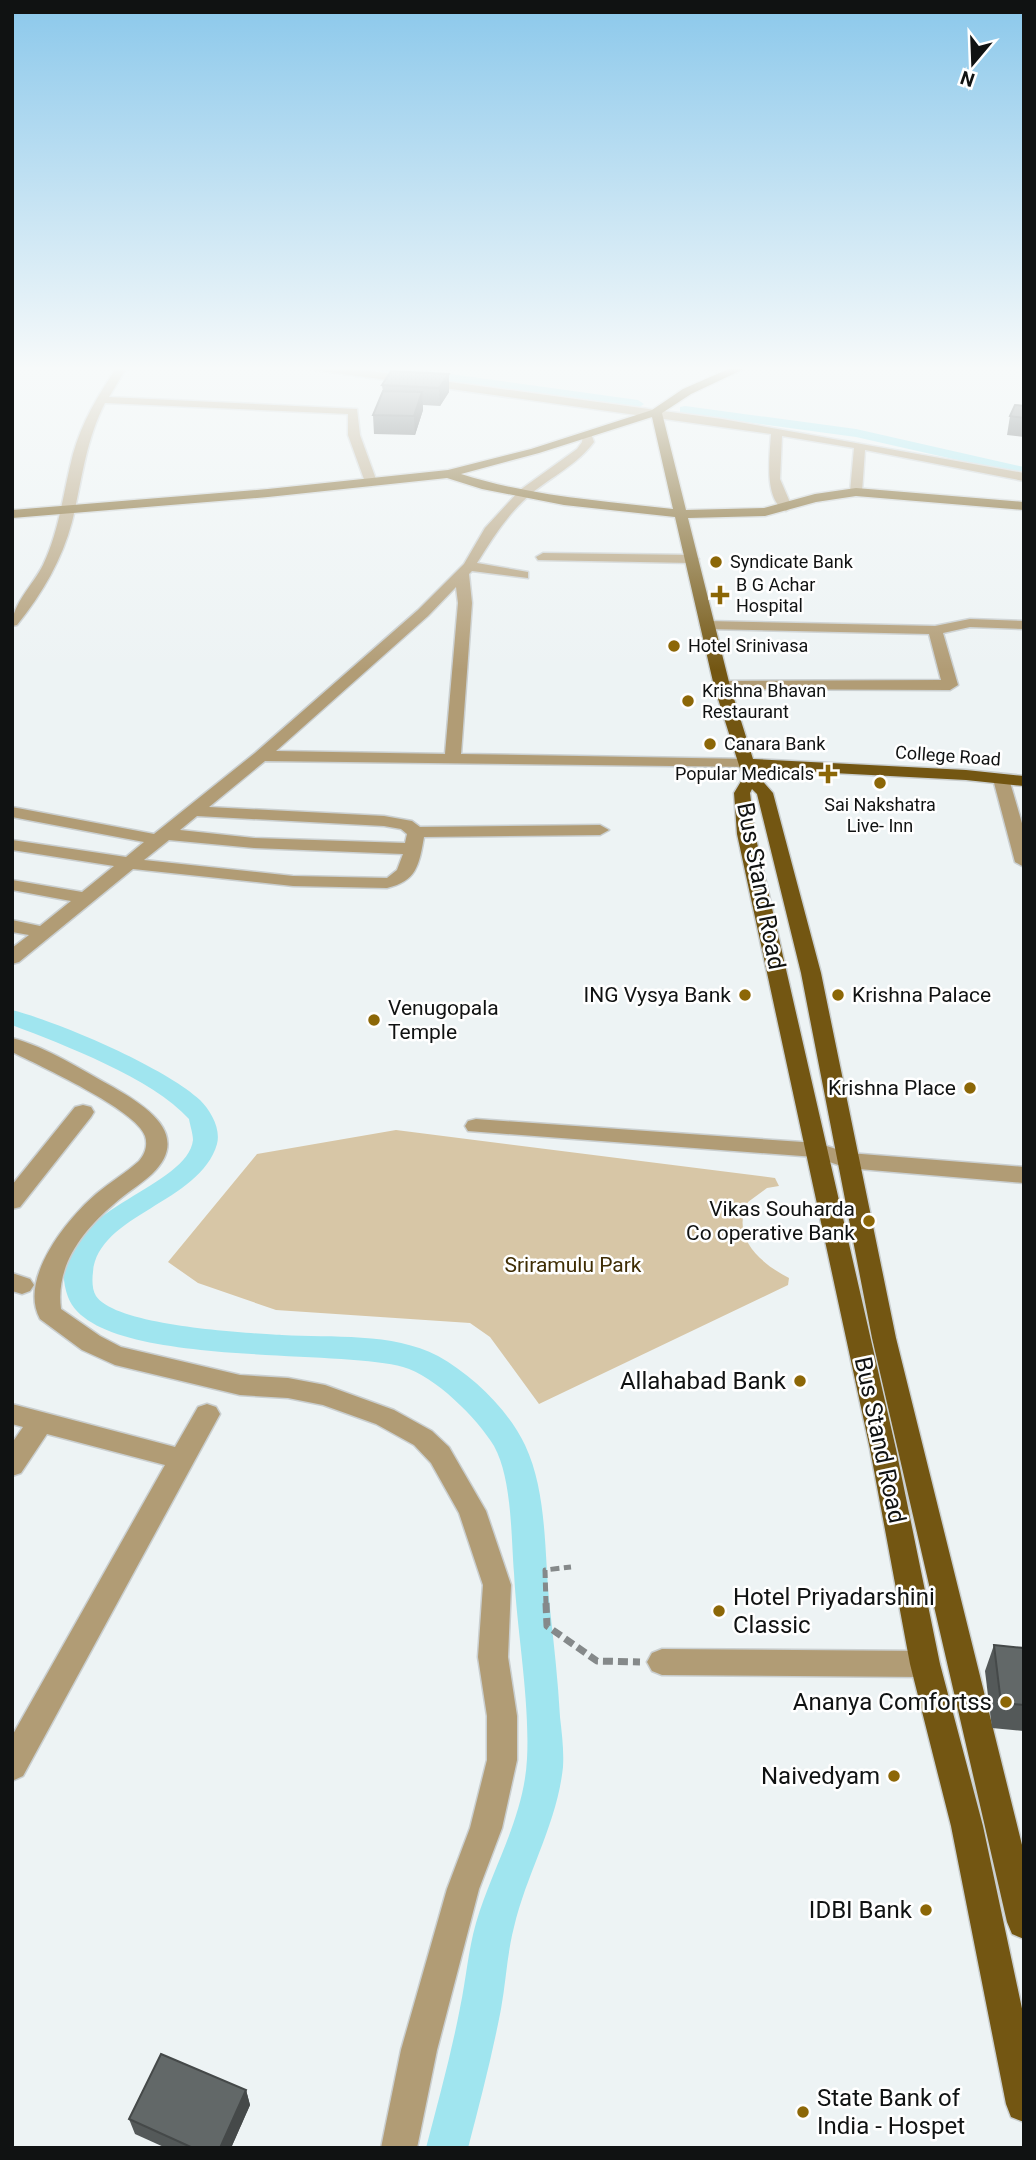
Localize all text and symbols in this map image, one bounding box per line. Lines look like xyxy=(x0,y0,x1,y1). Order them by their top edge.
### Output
north arrow xyxy=(938,28,1008,98)
text: N xyxy=(958,66,978,92)
place label: Syndicate Bank xyxy=(730,551,854,572)
marker: Syndicate Bank xyxy=(708,554,724,570)
place label: B G Achar Hospital xyxy=(736,574,815,616)
marker: B G Achar Hospital xyxy=(710,585,730,605)
place label: Hotel Srinivasa xyxy=(688,635,808,656)
marker: Hotel Srinivasa xyxy=(666,638,682,654)
place label: Krishna Bhavan Restaurant xyxy=(702,680,826,722)
marker: Krishna Bhavan Restaurant xyxy=(680,693,696,709)
place label: Canara Bank xyxy=(724,733,826,754)
marker: Canara Bank xyxy=(702,736,718,752)
street label: College Road xyxy=(895,741,1001,770)
place label: Popular Medicals xyxy=(675,763,814,784)
marker: Popular Medicals xyxy=(820,766,836,782)
marker: Sai Nakshatra Live- Inn xyxy=(872,775,888,791)
place label: Sai Nakshatra Live- Inn xyxy=(824,794,936,836)
street label: Bus Stand Road xyxy=(731,800,791,972)
place label: ING Vysya Bank xyxy=(584,983,731,1007)
place label: Krishna Palace xyxy=(852,983,991,1007)
marker: ING Vysya Bank xyxy=(737,987,753,1003)
marker: Krishna Palace xyxy=(830,987,846,1003)
place label: Venugopala Temple xyxy=(388,996,499,1044)
marker: Venugopala Temple xyxy=(366,1012,382,1028)
place label: Krishna Place xyxy=(828,1076,956,1100)
marker: Krishna Place xyxy=(962,1080,978,1096)
place label: Vikas Souharda Co operative Bank xyxy=(686,1197,855,1245)
marker: Vikas Souharda Co operative Bank xyxy=(861,1213,877,1229)
park label: Sriramulu Park xyxy=(504,1253,642,1277)
street label: Bus Stand Road xyxy=(849,1354,911,1526)
place label: Allahabad Bank xyxy=(620,1367,787,1395)
marker: Allahabad Bank xyxy=(792,1373,808,1389)
place label: Hotel Priyadarshini Classic xyxy=(733,1583,935,1639)
marker: Hotel Priyadarshini Classic xyxy=(711,1603,727,1619)
place label: Ananya Comfortss xyxy=(793,1688,992,1716)
marker: Ananya Comfortss xyxy=(998,1694,1014,1710)
place label: Naivedyam xyxy=(761,1762,880,1790)
marker: Naivedyam xyxy=(886,1768,902,1784)
place label: IDBI Bank xyxy=(809,1896,913,1924)
marker: IDBI Bank xyxy=(918,1902,934,1918)
place label: State Bank of India - Hospet xyxy=(817,2084,965,2140)
marker: State Bank of India - Hospet xyxy=(795,2104,811,2120)

